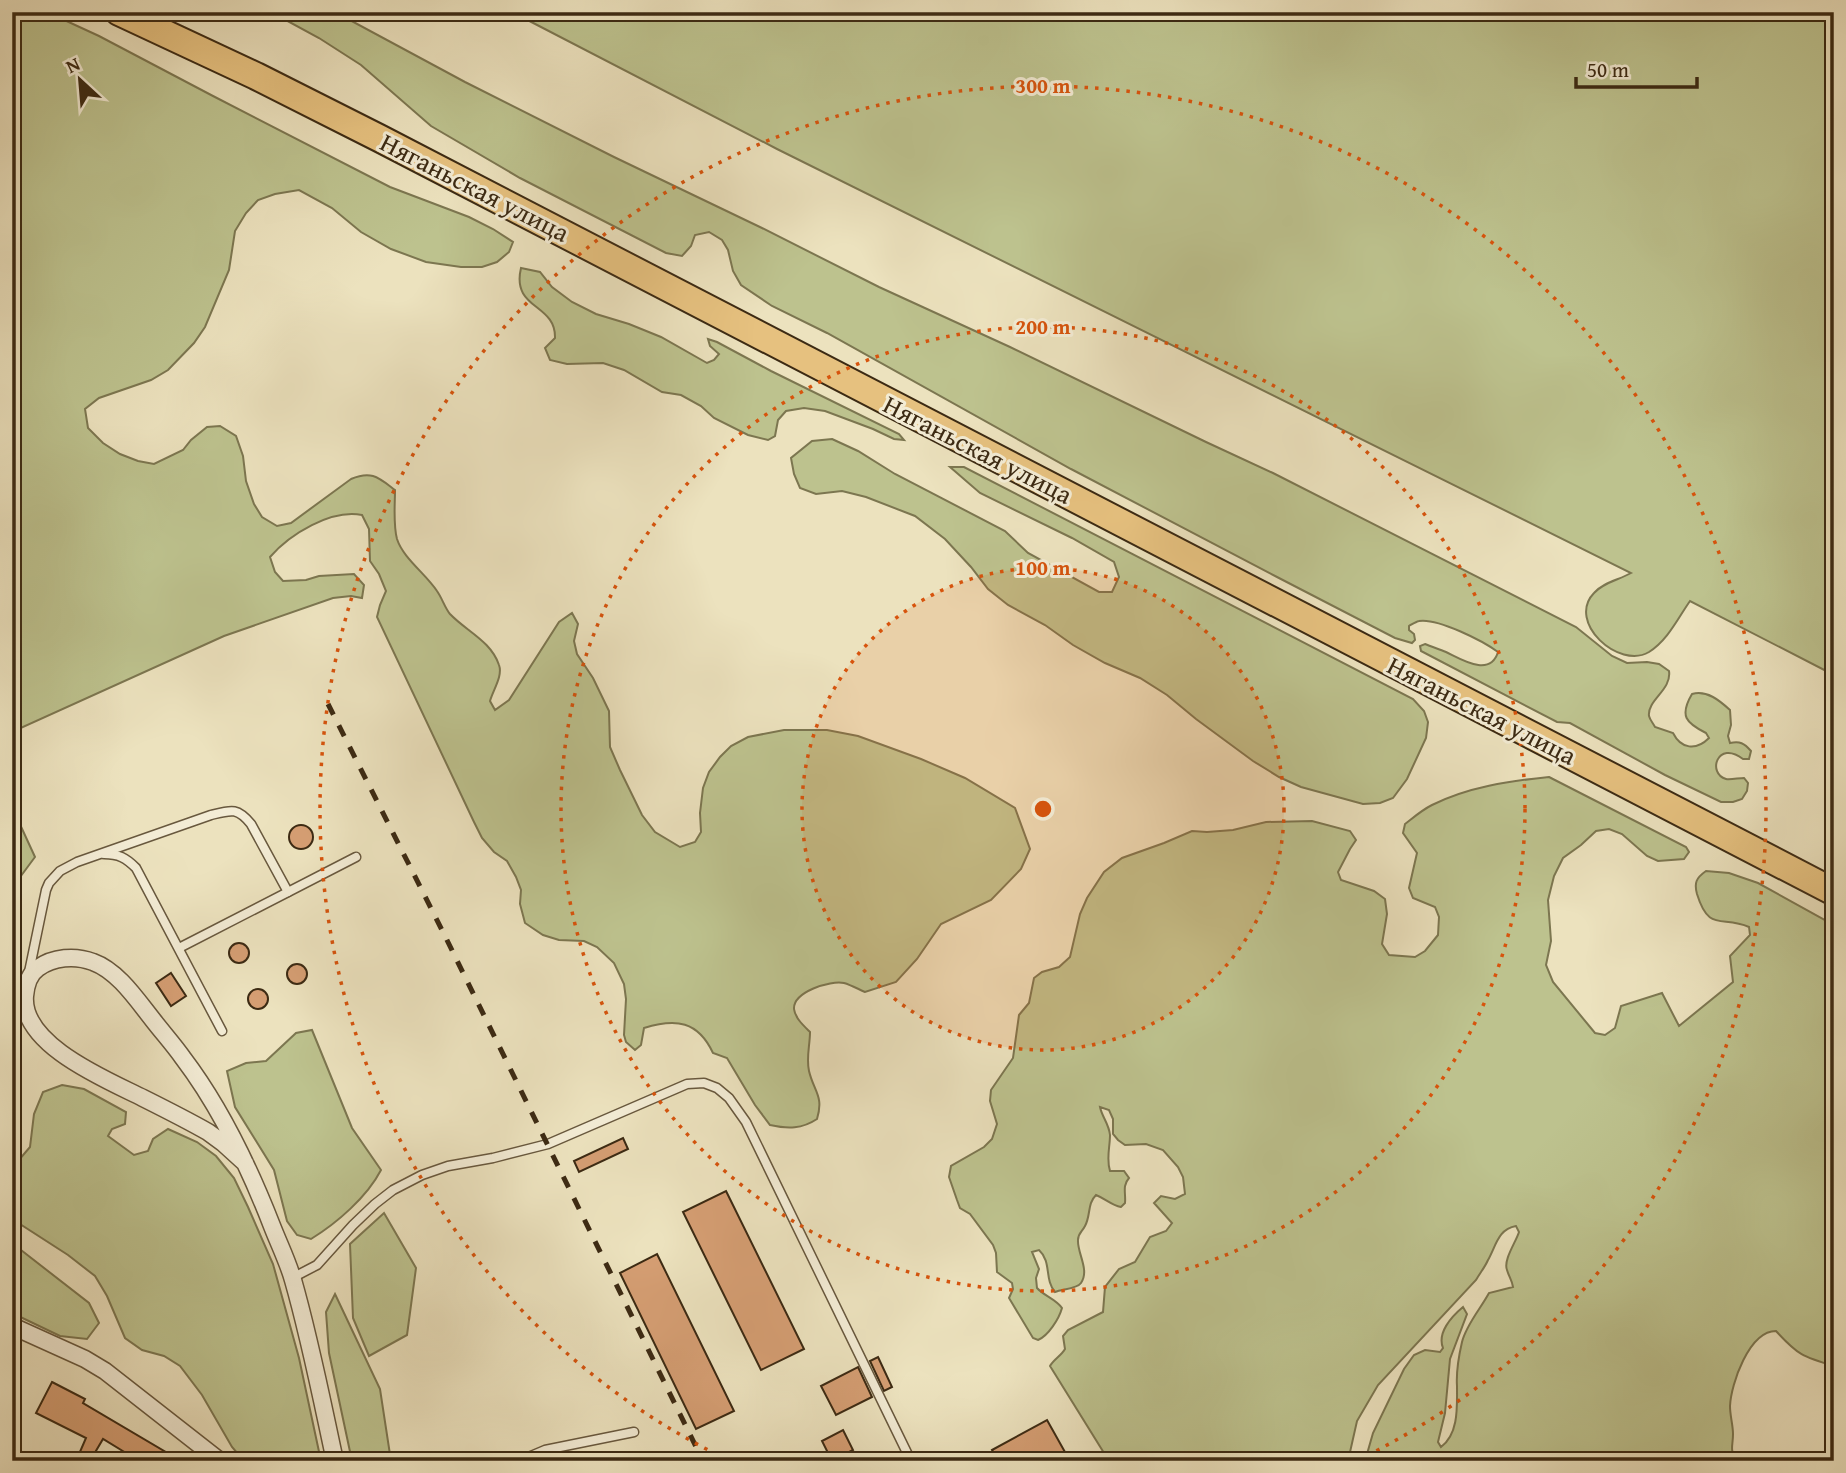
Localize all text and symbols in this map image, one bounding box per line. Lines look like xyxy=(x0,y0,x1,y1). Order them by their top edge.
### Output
north arrow xyxy=(46,46,116,116)
scale bar xyxy=(1576,46,1697,90)
text: N xyxy=(61,49,85,80)
text: 50 m xyxy=(1587,54,1629,85)
text: 300 m xyxy=(1015,70,1071,101)
street label: Няганьская улица xyxy=(374,122,577,252)
text: 200 m xyxy=(1015,311,1071,342)
street label: Няганьская улица xyxy=(877,384,1080,514)
text: 100 m xyxy=(1015,552,1071,583)
street label: Няганьская улица xyxy=(1381,645,1584,775)
centre of rings xyxy=(1031,797,1055,821)

